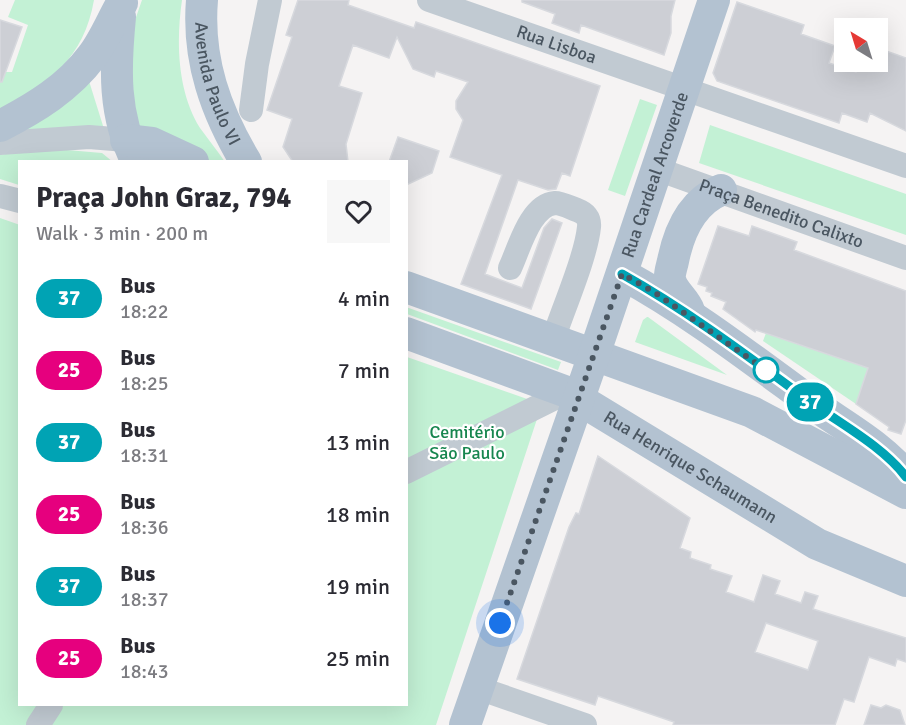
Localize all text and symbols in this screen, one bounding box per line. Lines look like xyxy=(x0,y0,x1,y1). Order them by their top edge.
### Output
north arrow xyxy=(834,18,888,72)
map controls xyxy=(834,18,888,72)
street label: Rua Lisboa xyxy=(514,20,599,68)
street label: Avenida Paulo VI xyxy=(190,22,245,149)
street label: Rua Cardeal Arcoverde xyxy=(617,89,693,261)
street label: Praça Benedito Calixto xyxy=(696,174,867,253)
button: heart xyxy=(327,180,390,243)
text: Praça John Graz, 794 xyxy=(36,181,291,215)
text: Walk · 3 min · 200 m xyxy=(36,221,208,246)
text: Bus xyxy=(120,272,155,299)
text: 37 xyxy=(58,285,80,311)
text: 4 min xyxy=(338,285,390,312)
text: 18:22 xyxy=(120,299,169,324)
text: Bus xyxy=(120,344,155,371)
text: 25 xyxy=(58,357,80,383)
text: 7 min xyxy=(338,357,390,384)
unlabelled marker xyxy=(753,357,779,383)
text: 18:25 xyxy=(120,371,169,396)
line badge: 37 xyxy=(783,382,837,422)
text: 37 xyxy=(799,389,821,415)
street label: Rua Henrique Schaumann xyxy=(600,406,781,528)
text: Bus xyxy=(120,416,155,443)
park label: Cemitério São Paulo xyxy=(429,421,505,464)
text: 37 xyxy=(58,429,80,455)
text: 13 min xyxy=(326,429,390,456)
text: 18:31 xyxy=(120,443,169,468)
text: Bus xyxy=(120,488,155,515)
text: 25 xyxy=(58,501,80,527)
text: 18 min xyxy=(326,501,390,528)
text: 18:36 xyxy=(120,515,169,540)
text: Bus xyxy=(120,560,155,587)
text: 37 xyxy=(58,573,80,599)
text: 19 min xyxy=(326,573,390,600)
text: 18:37 xyxy=(120,587,169,612)
your location xyxy=(485,608,515,638)
text: Bus xyxy=(120,632,155,659)
text: 25 xyxy=(58,645,80,671)
text: 25 min xyxy=(326,645,390,672)
text: 18:43 xyxy=(120,659,169,684)

